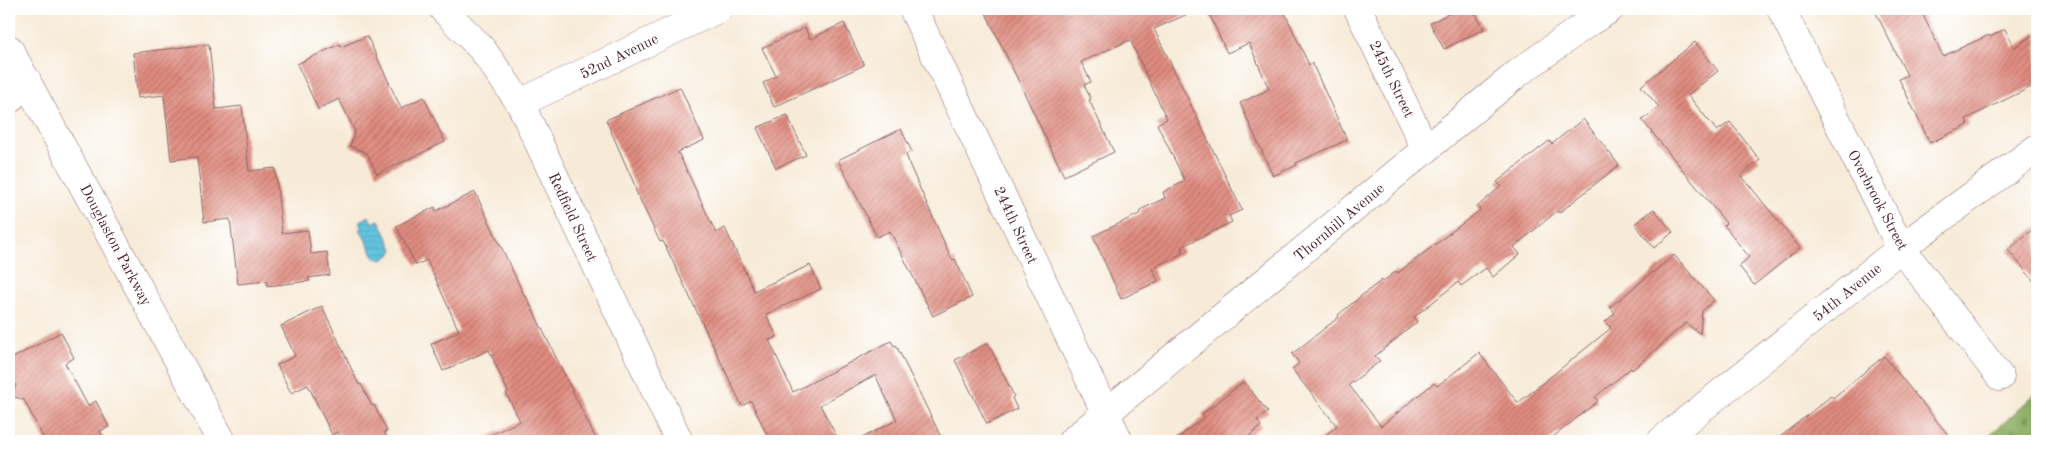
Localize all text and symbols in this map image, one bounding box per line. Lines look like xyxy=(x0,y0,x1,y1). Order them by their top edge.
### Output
street label: 52nd Avenue xyxy=(578,32,661,83)
street label: 245th Street xyxy=(1366,39,1416,120)
street label: Overbrook Street xyxy=(1844,148,1909,253)
street label: Redfield Street xyxy=(545,171,599,264)
street label: Thornhill Avenue xyxy=(1292,181,1388,265)
street label: Douglaston Parkway xyxy=(76,182,153,309)
street label: 244th Street xyxy=(990,185,1039,267)
street label: 54th Avenue xyxy=(1811,261,1885,325)

